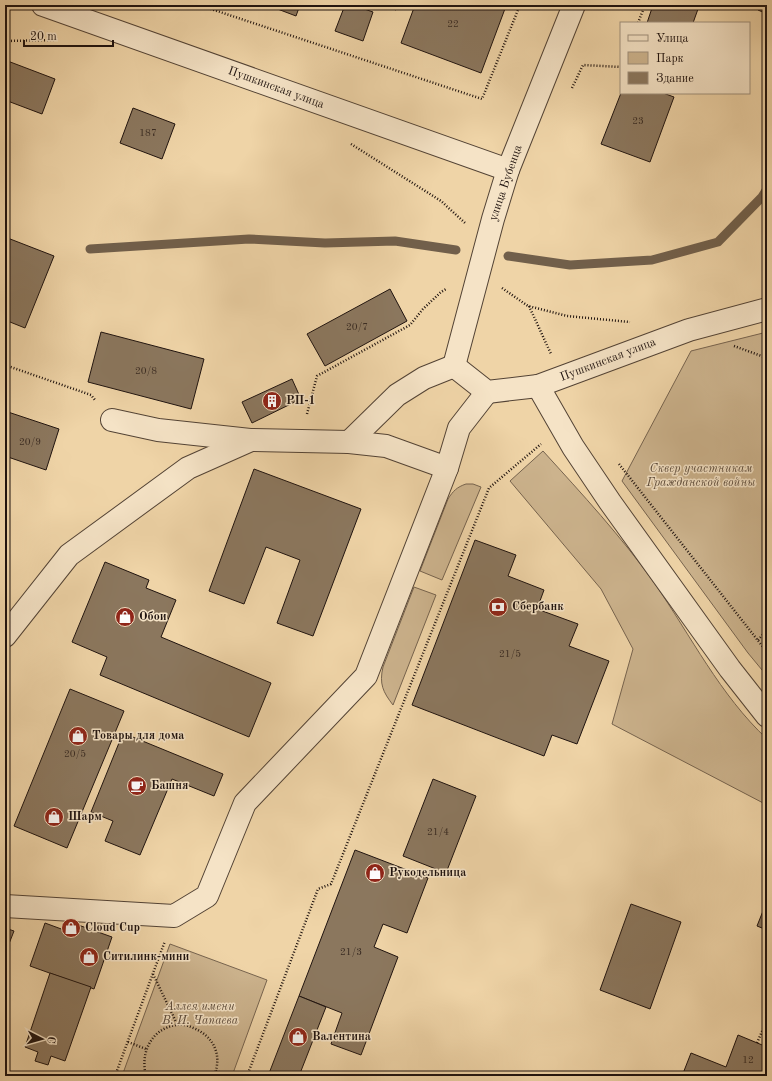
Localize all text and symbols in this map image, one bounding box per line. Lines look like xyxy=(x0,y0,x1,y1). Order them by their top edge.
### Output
house number: 22 xyxy=(447,19,459,29)
scale bar xyxy=(24,22,113,48)
legend xyxy=(620,22,750,94)
text: 20 m xyxy=(30,31,57,43)
text: Улица xyxy=(656,33,689,45)
text: Парк xyxy=(656,53,684,65)
street label: Пушкинская улица xyxy=(226,65,326,111)
text: Здание xyxy=(656,73,694,85)
house number: 23 xyxy=(632,116,644,126)
house number: 187 xyxy=(139,128,157,138)
street label: улица Бубенца xyxy=(487,143,525,223)
house number: 20/7 xyxy=(346,322,368,332)
street label: Пушкинская улица xyxy=(558,336,658,384)
house number: 20/8 xyxy=(135,366,157,376)
building icon: РП-1 xyxy=(261,390,283,412)
place label: РП-1 xyxy=(286,395,316,407)
house number: 20/9 xyxy=(19,437,41,447)
park label: Сквер участникам Гражданской войны xyxy=(646,463,755,489)
bank icon: Сбербанк xyxy=(487,596,509,618)
place label: Сбербанк xyxy=(512,601,564,613)
shop icon: Обои xyxy=(114,606,136,628)
place label: Обои xyxy=(139,611,167,623)
house number: 21/5 xyxy=(499,649,521,659)
shop icon: Товары для дома xyxy=(67,725,89,747)
place label: Товары для дома xyxy=(92,730,184,742)
house number: 20/5 xyxy=(64,749,86,759)
cafe icon: Башня xyxy=(126,775,148,797)
place label: Башня xyxy=(151,780,188,792)
shop icon: Шарм xyxy=(43,806,65,828)
place label: Шарм xyxy=(68,811,102,823)
house number: 21/4 xyxy=(427,827,449,837)
shop icon: Рукодельница xyxy=(364,862,386,884)
place label: Рукодельница xyxy=(389,867,466,879)
shop icon: Cloud Cup xyxy=(60,917,82,939)
place label: Cloud Cup xyxy=(85,922,140,934)
shop icon: Ситилинк-мини xyxy=(78,946,100,968)
house number: 21/3 xyxy=(340,947,362,957)
place label: Ситилинк-мини xyxy=(103,951,189,963)
park label: Аллея имени В. И. Чапаева xyxy=(161,1001,239,1027)
north arrow xyxy=(22,1019,62,1059)
shop icon: Валентина xyxy=(287,1026,309,1048)
place label: Валентина xyxy=(312,1031,371,1043)
text: С xyxy=(45,1036,56,1044)
house number: 12 xyxy=(742,1055,754,1065)

